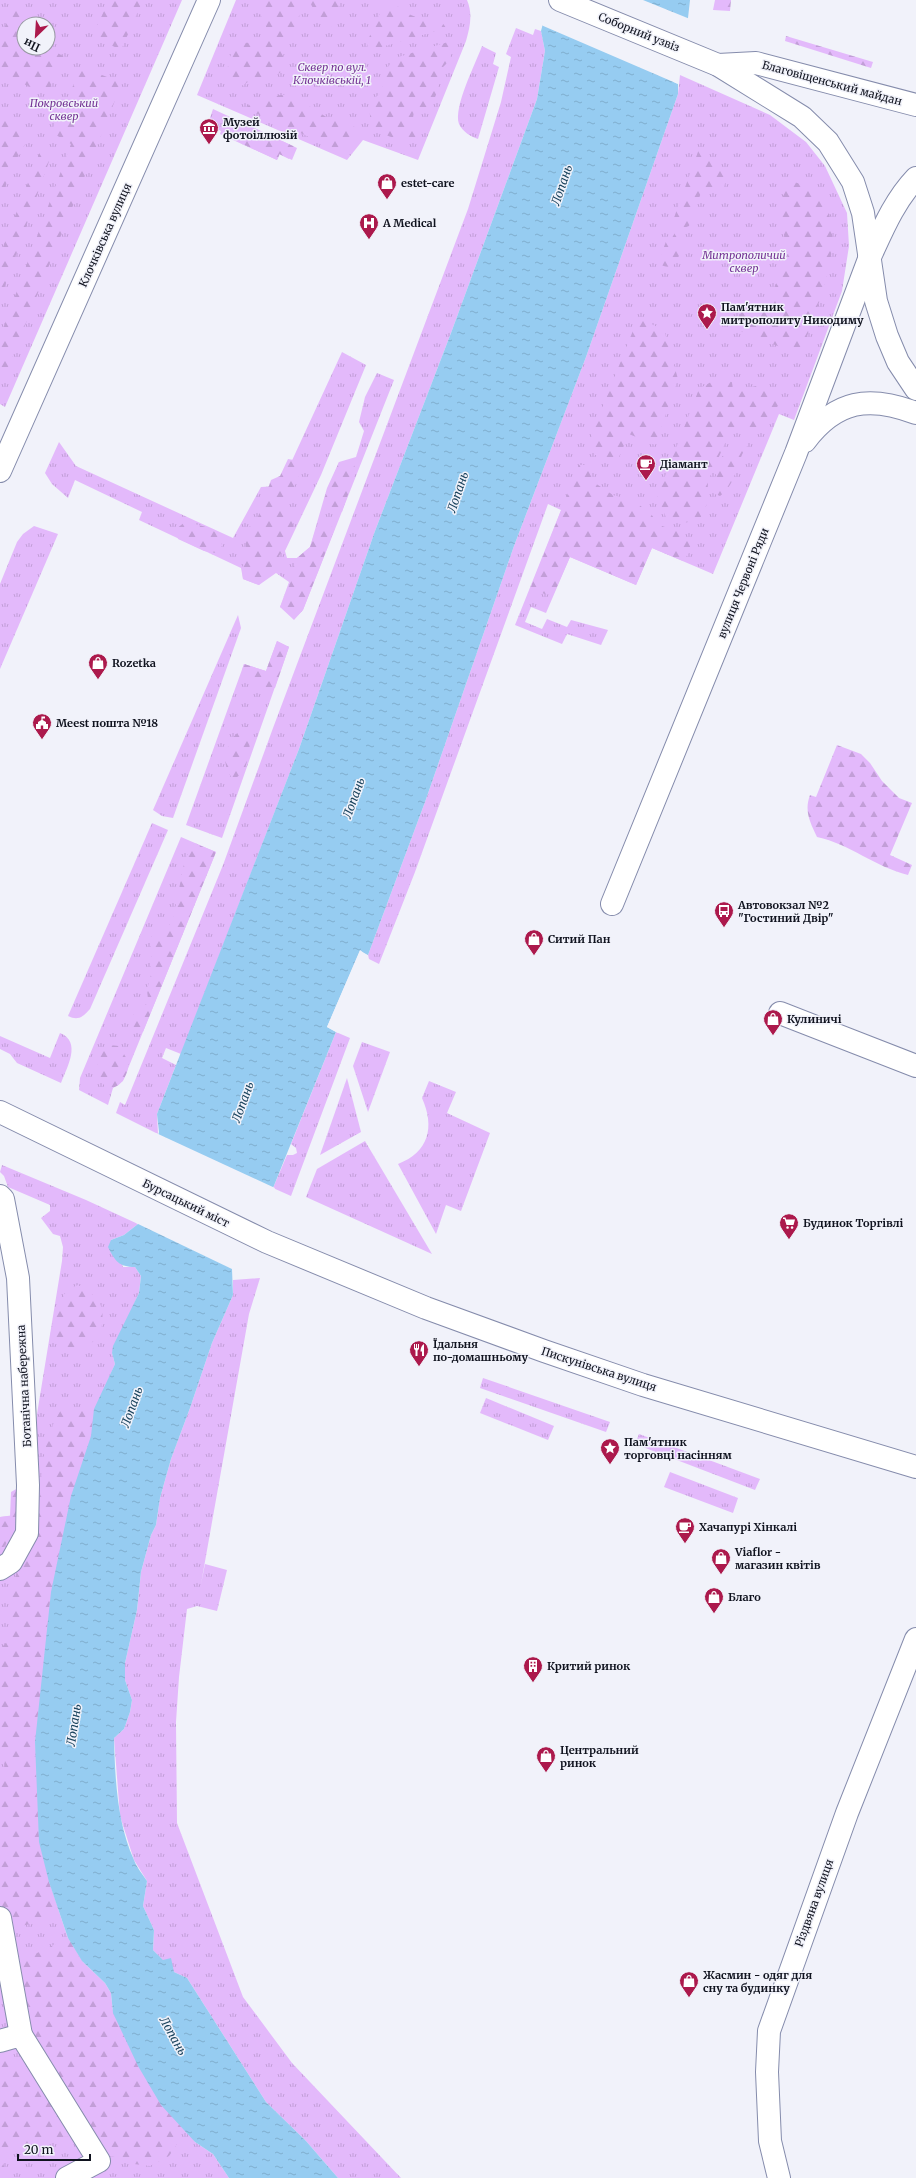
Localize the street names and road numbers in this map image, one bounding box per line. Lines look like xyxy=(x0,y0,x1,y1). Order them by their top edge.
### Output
street label: Соборний узвіз xyxy=(596,9,682,55)
street label: Благовіщенський майдан xyxy=(760,58,904,109)
street label: Клочківська вулиця xyxy=(76,180,134,289)
street label: вулиця Червоні Ряди xyxy=(714,525,772,640)
street label: Бурсацький міст xyxy=(140,1176,232,1230)
street label: Ботанічна набережна xyxy=(14,1324,34,1448)
street label: Пискунівська вулиця xyxy=(540,1344,659,1394)
street label: Різдвяна вулиця xyxy=(792,1857,837,1949)

